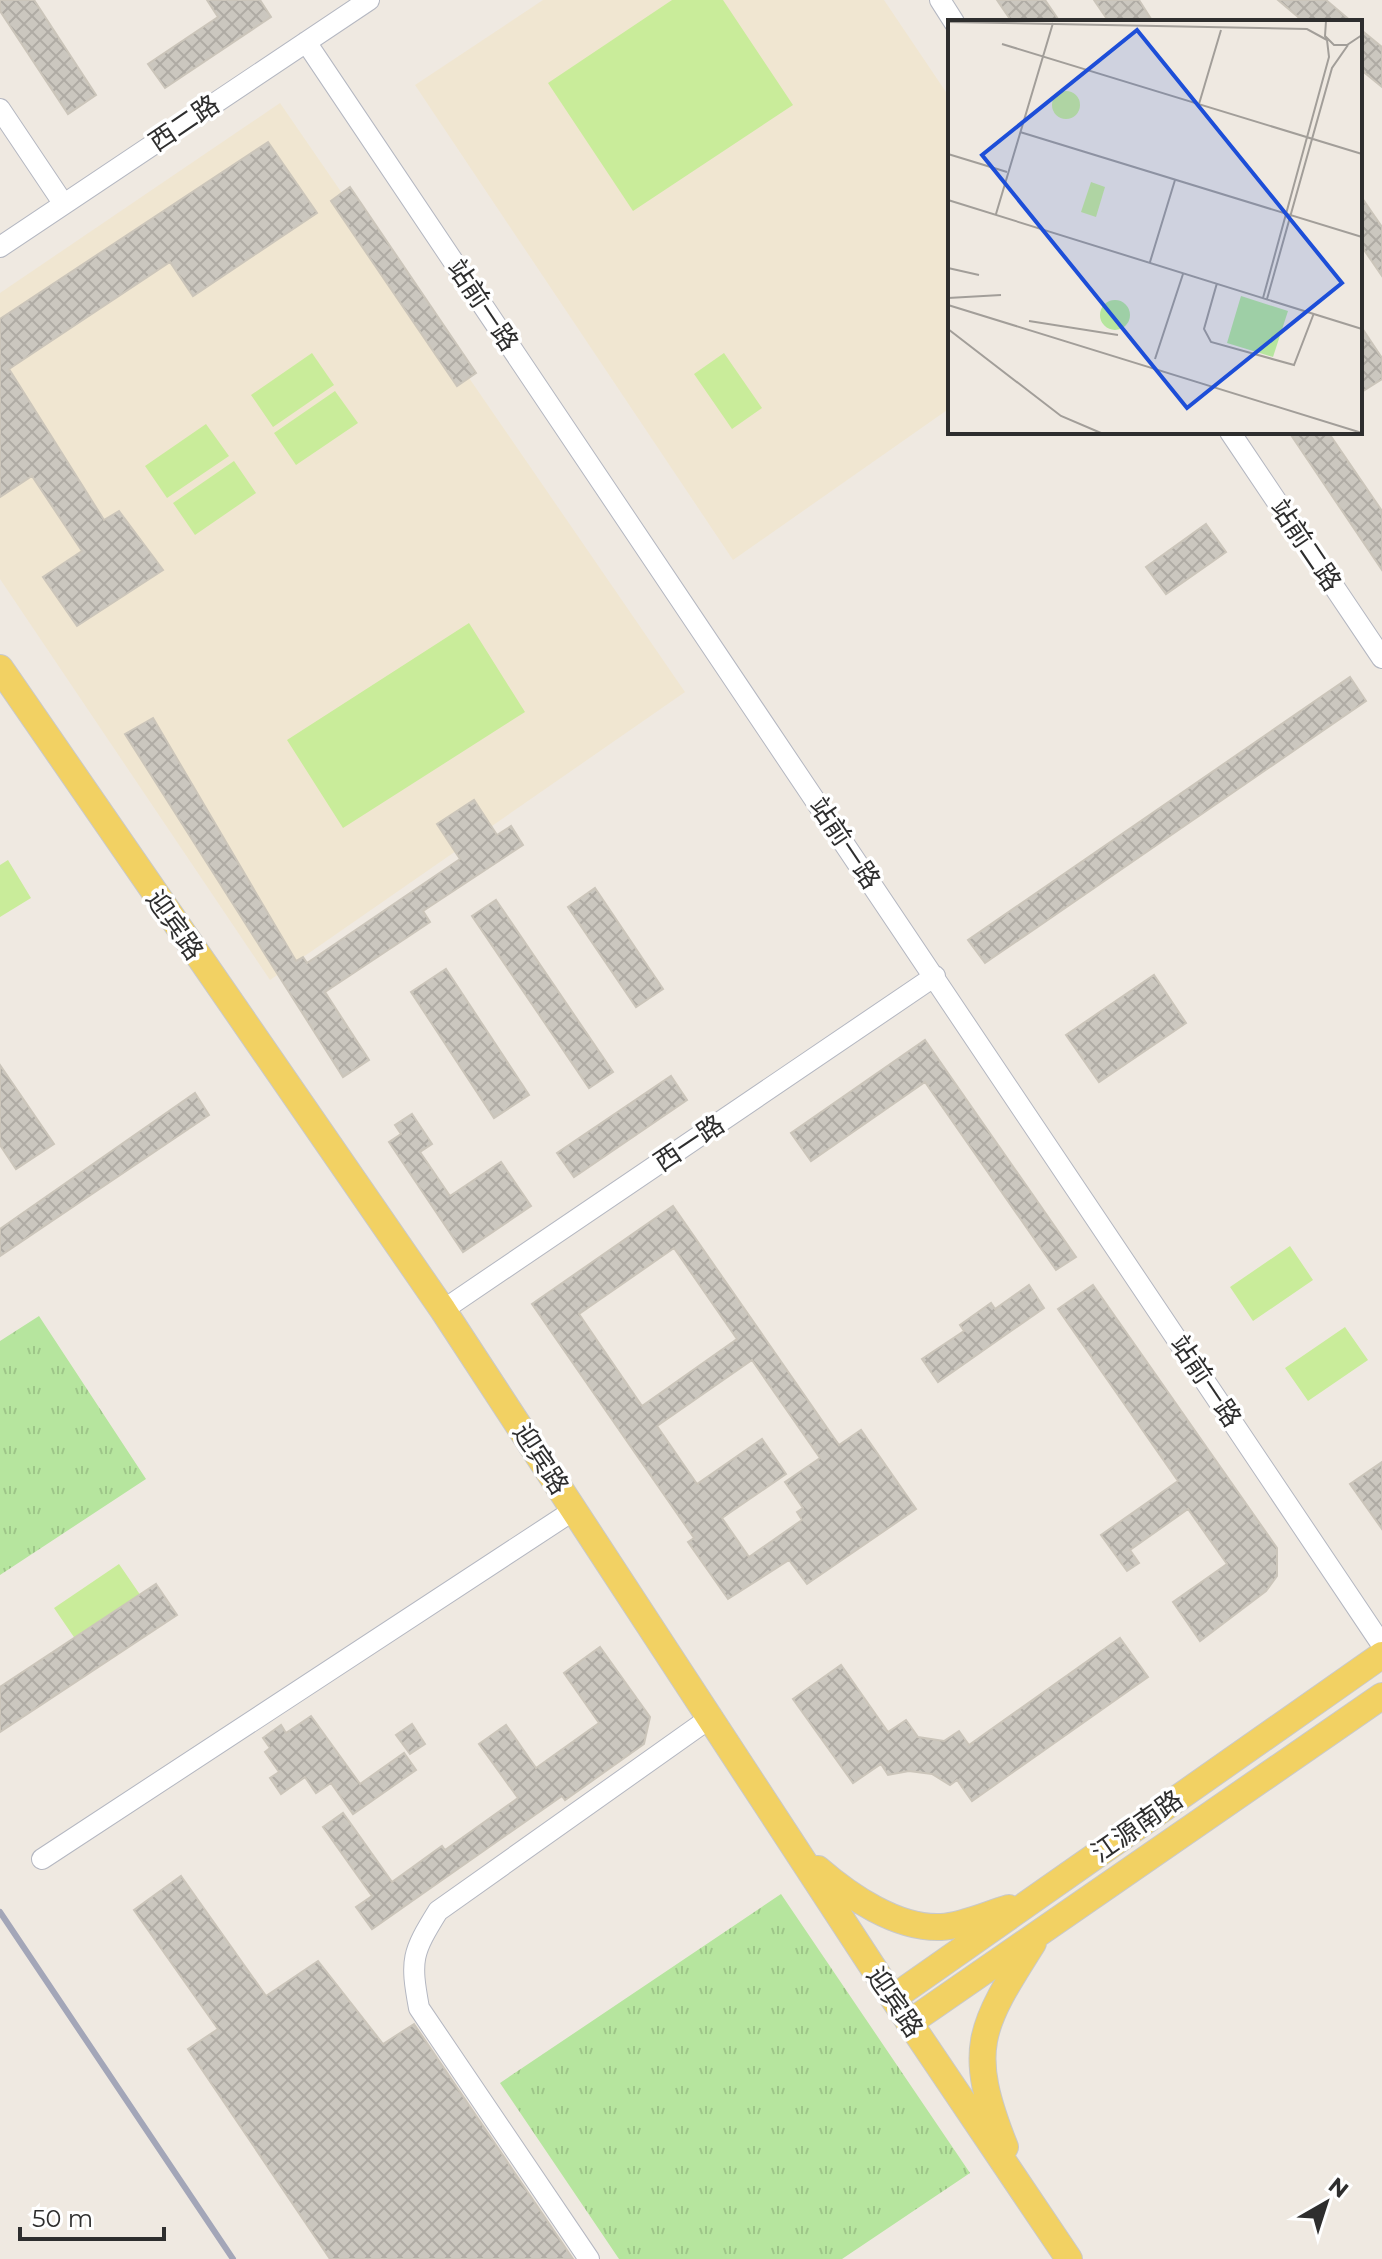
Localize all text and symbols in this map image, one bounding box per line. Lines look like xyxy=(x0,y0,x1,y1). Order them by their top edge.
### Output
inset map xyxy=(948,20,1362,434)
street label: 西二路 xyxy=(143,88,225,158)
street label: 站前一路 xyxy=(441,253,525,357)
street label: 站前二路 xyxy=(1264,493,1348,597)
street label: 站前一路 xyxy=(803,791,887,895)
street label: 迎宾路 xyxy=(140,884,210,966)
street label: 西一路 xyxy=(648,1108,730,1178)
street label: 站前一路 xyxy=(1164,1329,1248,1433)
street label: 迎宾路 xyxy=(506,1418,576,1500)
street label: 江源南路 xyxy=(1085,1783,1189,1869)
street label: 迎宾路 xyxy=(860,1961,930,2043)
north arrow xyxy=(1286,2163,1366,2243)
text: N xyxy=(1323,2172,1354,2204)
scale bar xyxy=(20,2191,164,2241)
text: 50 m xyxy=(32,2204,93,2233)

